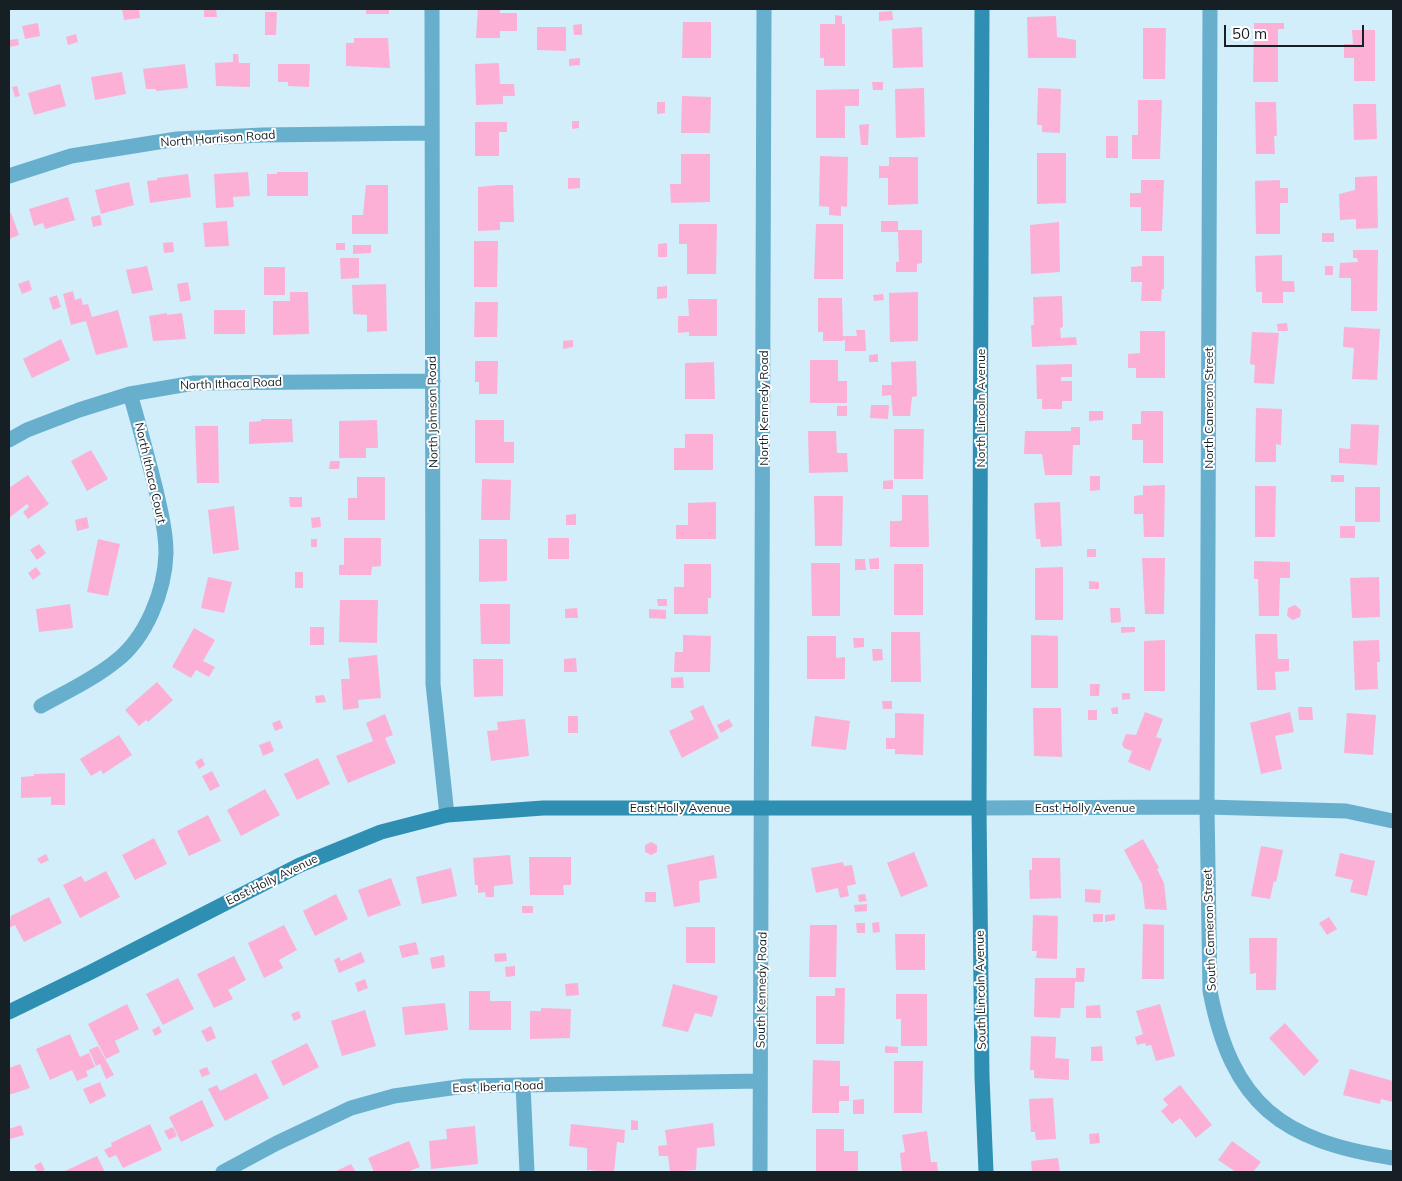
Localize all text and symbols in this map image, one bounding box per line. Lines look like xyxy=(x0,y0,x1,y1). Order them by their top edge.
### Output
scale bar xyxy=(1227,15,1367,47)
text: 50 m xyxy=(1232,24,1267,43)
street label: North Harrison Road xyxy=(160,128,276,150)
street label: North Cameron Street xyxy=(1202,347,1216,469)
street label: North Lincoln Avenue xyxy=(974,349,988,467)
street label: North Kennedy Road xyxy=(757,350,771,466)
street label: North Johnson Road xyxy=(425,356,441,468)
street label: North Ithaca Road xyxy=(180,375,282,393)
street label: North Ithaca Court xyxy=(131,421,169,525)
street label: East Holly Avenue xyxy=(630,801,730,815)
street label: East Holly Avenue xyxy=(1035,801,1135,815)
street label: East Holly Avenue xyxy=(224,852,320,908)
street label: South Cameron Street xyxy=(1201,869,1219,991)
street label: South Lincoln Avenue xyxy=(973,930,989,1050)
street label: South Kennedy Road xyxy=(754,932,770,1048)
street label: East Iberia Road xyxy=(452,1078,544,1096)

